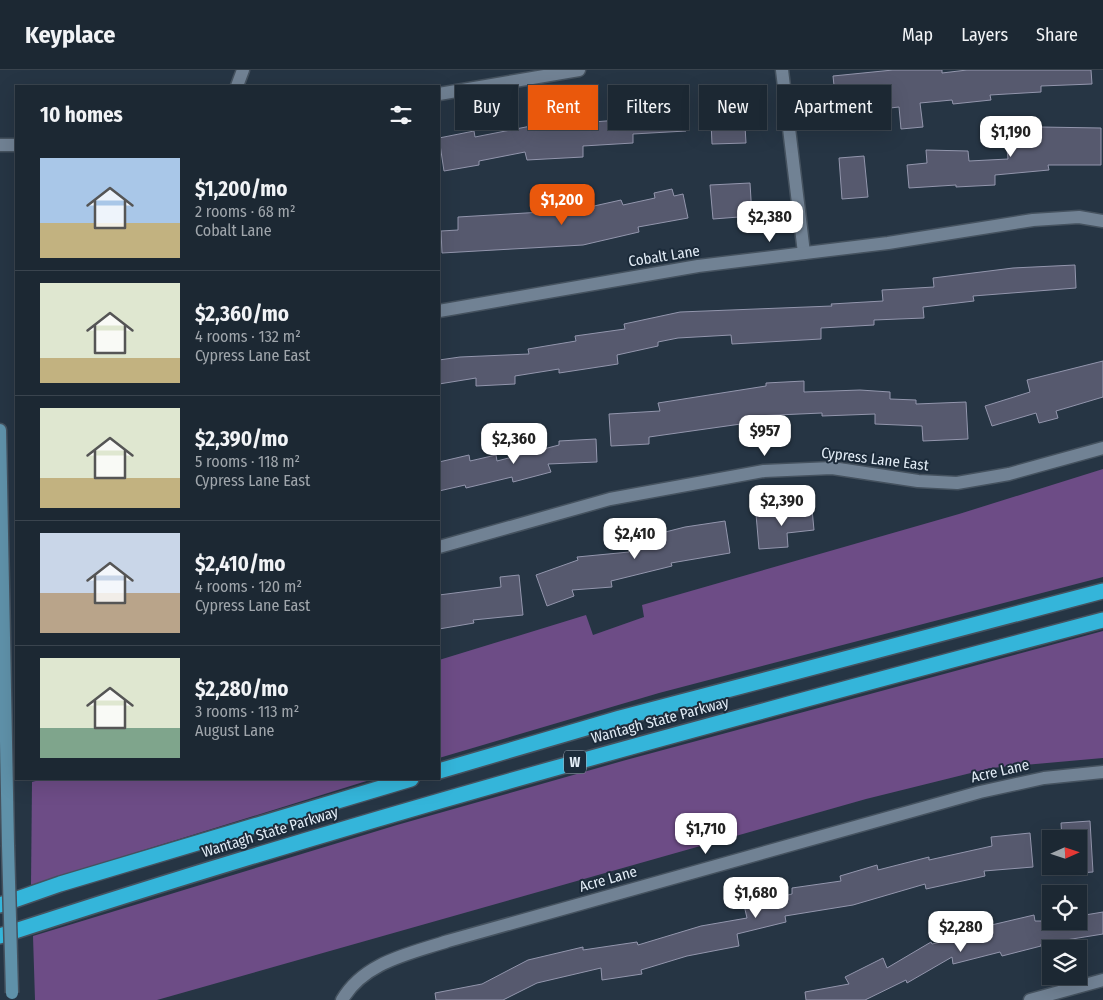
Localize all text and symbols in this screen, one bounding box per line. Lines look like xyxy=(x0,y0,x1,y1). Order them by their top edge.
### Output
text: Keyplace xyxy=(25,21,115,49)
text: Map xyxy=(902,24,933,46)
text: Layers xyxy=(961,24,1008,46)
text: Share xyxy=(1036,24,1078,46)
chip: Buy xyxy=(455,85,518,130)
chip: Rent xyxy=(528,85,598,130)
chip: Filters xyxy=(608,85,689,130)
chip: New xyxy=(699,85,767,130)
chip: Apartment xyxy=(777,85,891,130)
icon: filters xyxy=(387,101,415,129)
text: 10 homes xyxy=(40,102,123,128)
pin: $1,190 xyxy=(970,116,1052,158)
text: $1,190 xyxy=(991,122,1031,141)
text: $1,200/mo xyxy=(195,176,287,202)
icon: home xyxy=(80,178,140,238)
pin: $1,200 xyxy=(521,184,603,226)
text: $1,200 xyxy=(541,190,583,209)
pin: $2,380 xyxy=(729,200,811,243)
text: 2 rooms · 68 m² xyxy=(195,202,296,221)
text: $2,380 xyxy=(748,207,792,226)
text: Cobalt Lane xyxy=(195,221,272,240)
street label: Cobalt Lane xyxy=(627,241,701,271)
text: $2,360/mo xyxy=(195,301,289,327)
icon: home xyxy=(80,303,140,363)
text: 4 rooms · 132 m² xyxy=(195,327,301,346)
text: Cypress Lane East xyxy=(195,346,310,365)
pin: $957 xyxy=(735,414,795,457)
text: $957 xyxy=(750,421,780,440)
pin: $2,360 xyxy=(473,422,555,465)
text: $2,390/mo xyxy=(195,426,289,452)
icon: home xyxy=(80,428,140,488)
text: $2,360 xyxy=(492,429,536,448)
street label: Cypress Lane East xyxy=(820,443,930,475)
text: 5 rooms · 118 m² xyxy=(195,452,300,471)
text: Cypress Lane East xyxy=(195,471,310,490)
pin: $2,390 xyxy=(741,484,823,527)
text: $2,390 xyxy=(760,491,804,510)
pin: $2,410 xyxy=(594,518,676,560)
text: $2,410 xyxy=(614,524,656,543)
text: $2,410/mo xyxy=(195,551,285,577)
icon: home xyxy=(80,553,140,613)
text: 4 rooms · 120 m² xyxy=(195,577,302,596)
text: Cypress Lane East xyxy=(195,596,310,615)
text: $2,280/mo xyxy=(195,676,288,702)
icon: home xyxy=(80,678,140,738)
street label: Wantagh State Parkway xyxy=(589,693,731,747)
text: 3 rooms · 113 m² xyxy=(195,702,299,721)
text: August Lane xyxy=(195,721,275,740)
road number: W xyxy=(564,750,586,774)
street label: Acre Lane xyxy=(969,756,1031,786)
street label: Wantagh State Parkway xyxy=(200,803,341,861)
pin: $1,710 xyxy=(665,812,747,855)
text: $1,710 xyxy=(686,819,726,838)
north arrow xyxy=(1042,830,1088,875)
map controls xyxy=(1042,830,1087,985)
street label: Acre Lane xyxy=(577,862,639,896)
pin: $1,680 xyxy=(715,876,797,919)
text: $1,680 xyxy=(734,883,778,902)
button: locate xyxy=(1042,885,1087,930)
pin: $2,280 xyxy=(920,910,1002,953)
text: $2,280 xyxy=(939,917,983,936)
button: layers xyxy=(1042,940,1087,985)

